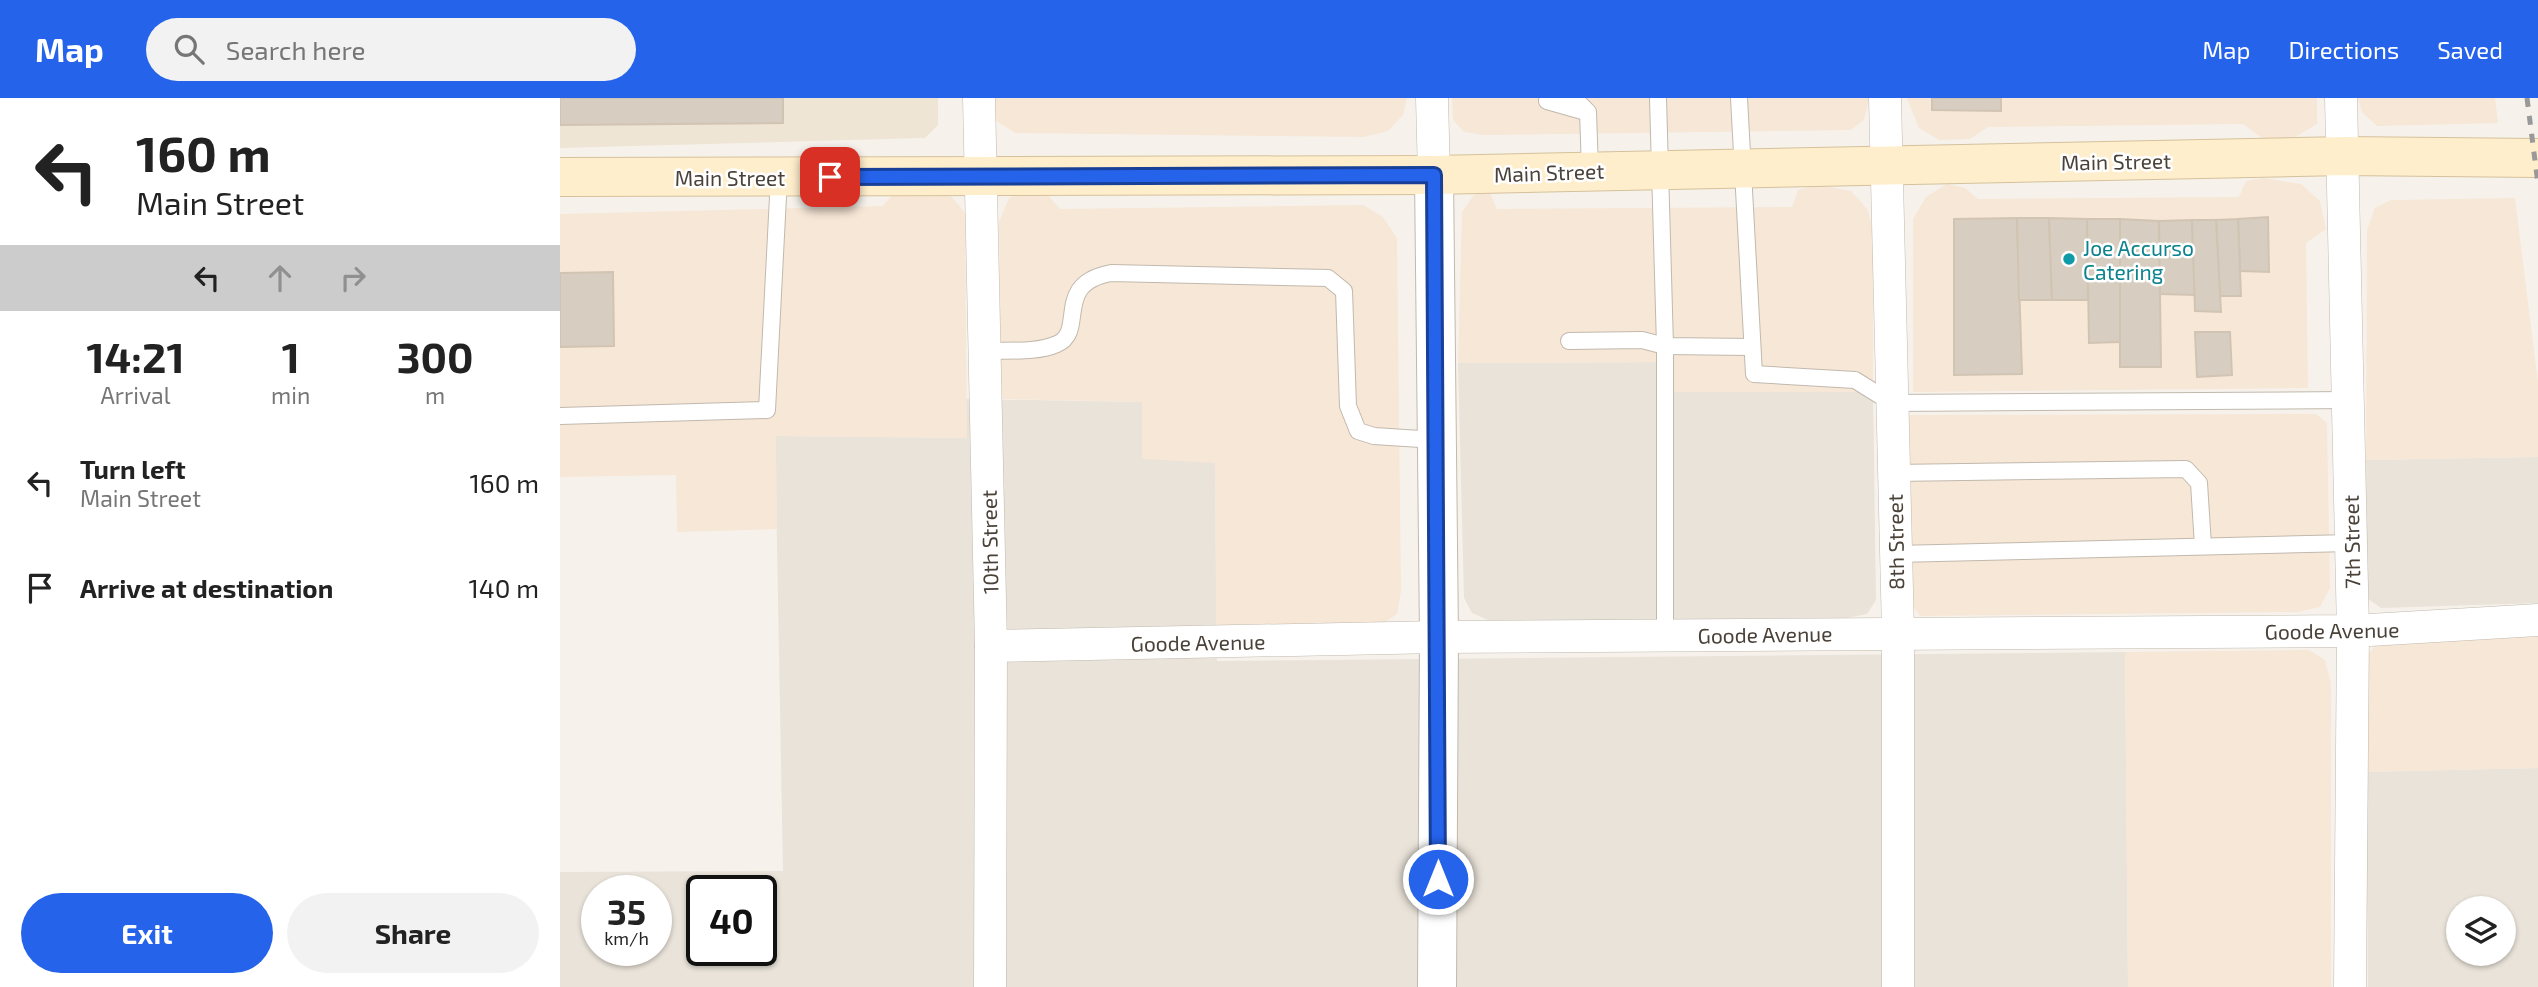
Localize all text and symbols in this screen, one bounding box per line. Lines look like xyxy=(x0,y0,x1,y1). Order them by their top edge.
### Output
search box xyxy=(146,18,636,81)
text: Map xyxy=(35,29,104,69)
icon: search xyxy=(170,30,208,68)
text: Search here xyxy=(226,34,365,65)
text: Map xyxy=(2202,35,2250,64)
text: Directions xyxy=(2288,35,2399,64)
text: Saved xyxy=(2437,35,2503,64)
text: 160 m xyxy=(136,123,271,182)
icon: left xyxy=(21,126,112,217)
pin xyxy=(800,147,860,207)
street label: Main Street xyxy=(2061,148,2171,174)
icon: arrive xyxy=(811,158,849,196)
street label: Main Street xyxy=(1493,158,1605,186)
street label: Main Street xyxy=(675,165,785,190)
text: Main Street xyxy=(136,183,304,221)
place label: Joe Accurso Catering xyxy=(2083,235,2194,284)
marker: Joe Accurso Catering xyxy=(2061,251,2077,267)
icon: left xyxy=(188,259,226,297)
icon: ahead xyxy=(261,259,299,297)
icon: right xyxy=(334,259,372,297)
text: 14:21 xyxy=(86,331,185,381)
text: 1 xyxy=(282,331,300,381)
text: 300 xyxy=(397,331,474,381)
text: Arrival xyxy=(101,381,171,409)
text: min xyxy=(271,381,310,409)
text: m xyxy=(425,381,445,409)
text: Turn left xyxy=(80,453,186,484)
icon: left xyxy=(21,464,59,502)
text: 160 m xyxy=(470,467,539,498)
text: Main Street xyxy=(80,484,201,512)
street label: 10th Street xyxy=(976,490,1002,594)
street label: 8th Street xyxy=(1882,494,1908,590)
street label: 7th Street xyxy=(2338,495,2364,589)
icon: arrive xyxy=(21,569,59,607)
text: Arrive at destination xyxy=(80,572,333,603)
text: 140 m xyxy=(468,572,539,603)
street label: Goode Avenue xyxy=(2264,616,2400,644)
street label: Goode Avenue xyxy=(1697,620,1833,648)
street label: Goode Avenue xyxy=(1130,628,1266,656)
position arrow xyxy=(1401,842,1475,916)
speed limit sign: 40 xyxy=(686,875,777,966)
text: 35 xyxy=(607,890,646,932)
button: Exit xyxy=(21,893,273,973)
button: Share xyxy=(287,893,539,973)
map controls xyxy=(2446,896,2516,966)
button: layers xyxy=(2446,896,2516,966)
text: km/h xyxy=(604,927,649,949)

